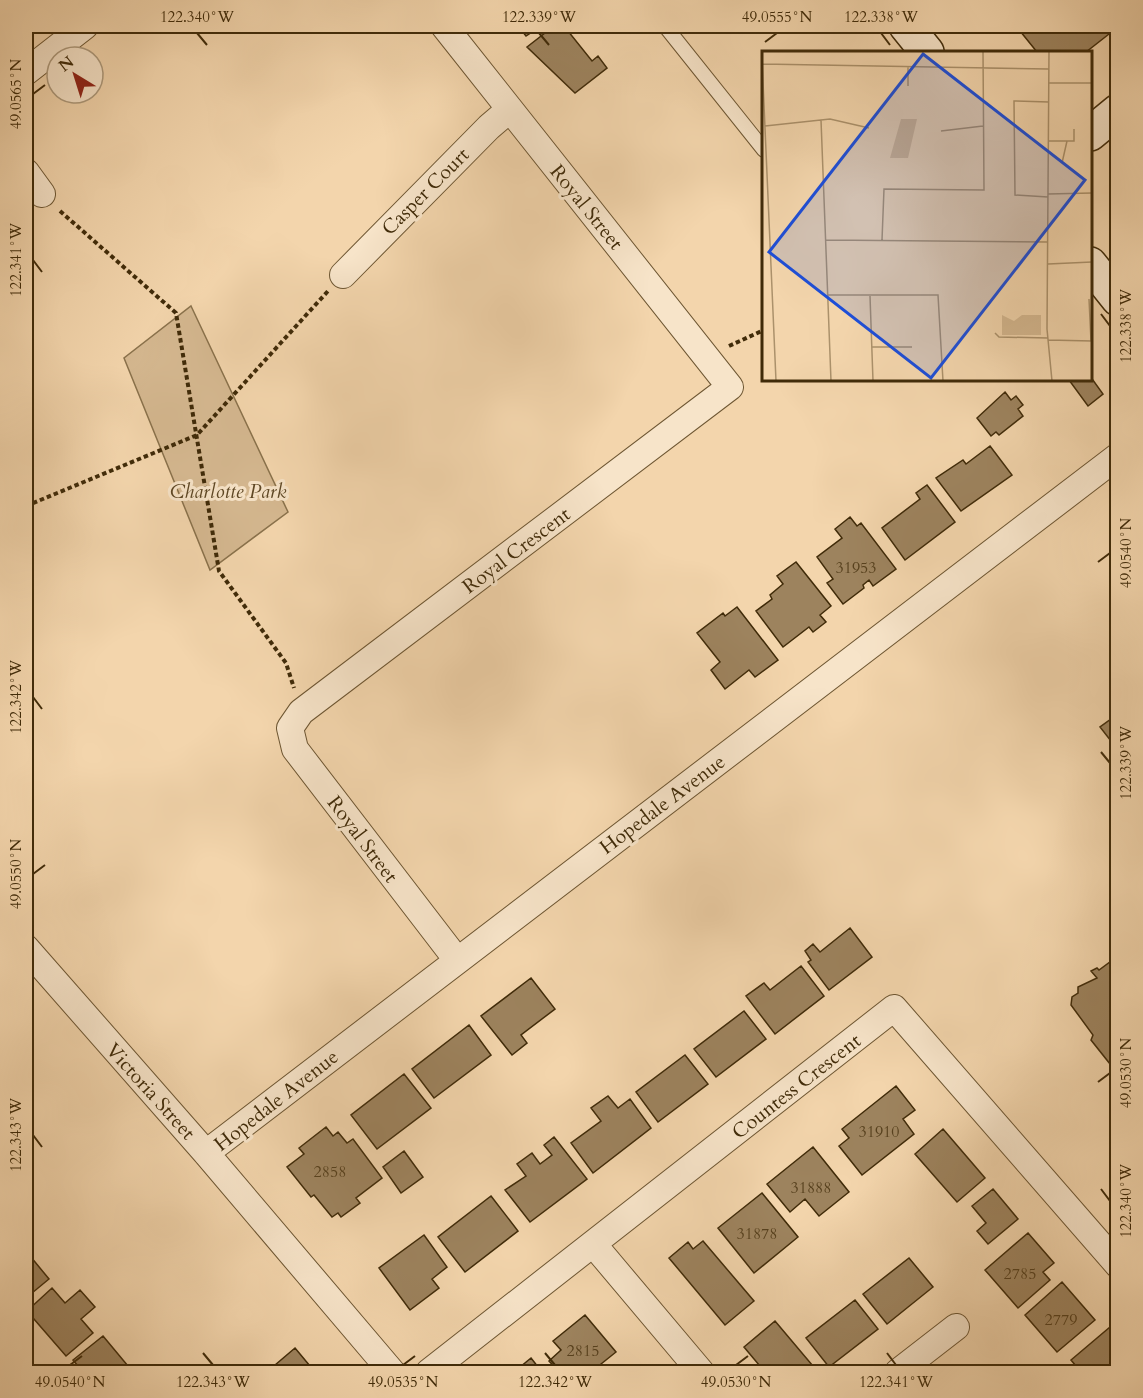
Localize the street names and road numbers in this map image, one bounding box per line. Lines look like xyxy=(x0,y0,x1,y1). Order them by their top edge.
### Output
street label: Casper Court xyxy=(376,141,476,241)
street label: Royal Street xyxy=(544,159,630,256)
street label: Royal Crescent xyxy=(457,501,576,600)
street label: Hopedale Avenue xyxy=(594,748,731,861)
street label: Royal Street xyxy=(321,790,405,889)
street label: Countess Crescent xyxy=(726,1027,867,1145)
street label: Victoria Street xyxy=(100,1037,202,1146)
street label: Hopedale Avenue xyxy=(209,1043,344,1157)

